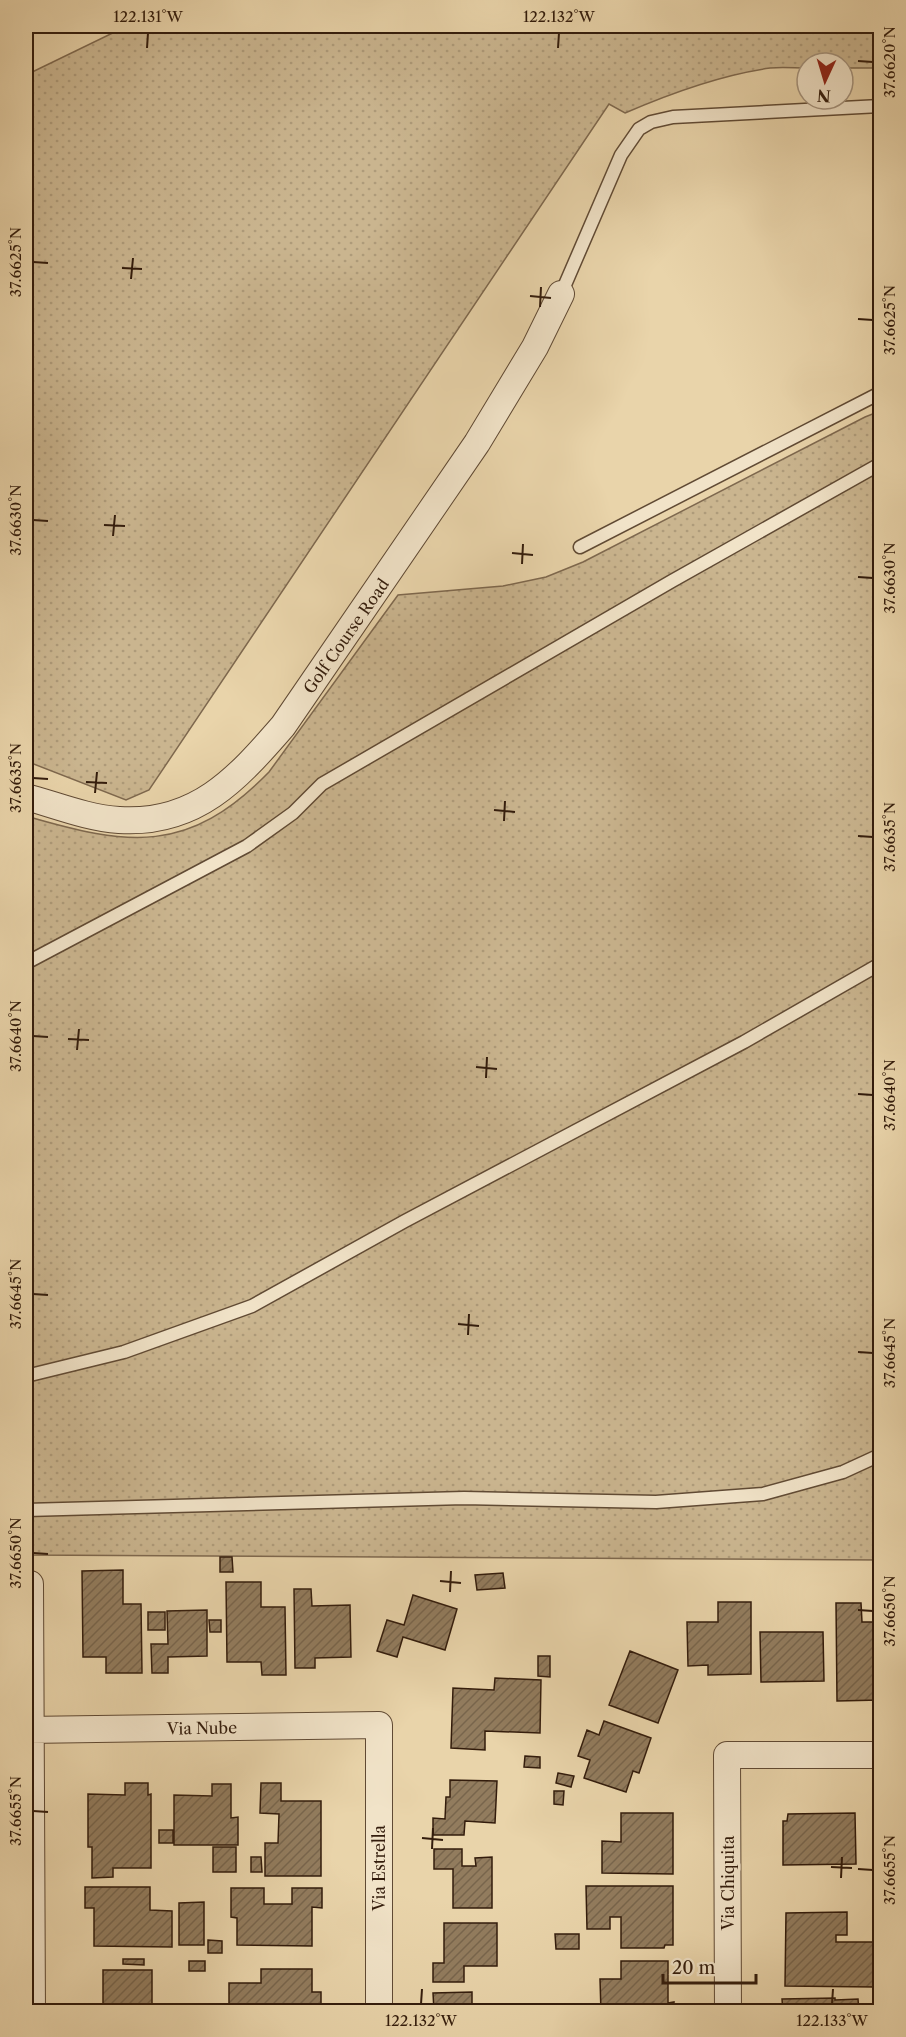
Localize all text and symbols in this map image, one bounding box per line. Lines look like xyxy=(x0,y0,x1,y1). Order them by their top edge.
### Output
text: 122.131°W xyxy=(113,7,183,26)
text: 122.132°W xyxy=(523,7,596,26)
text: 37.6620°N xyxy=(880,26,899,98)
north arrow xyxy=(795,51,855,111)
text: N xyxy=(816,85,832,106)
text: 37.6625°N xyxy=(6,227,25,297)
text: 37.6625°N xyxy=(880,285,899,355)
text: 37.6630°N xyxy=(6,484,25,556)
text: 37.6630°N xyxy=(880,542,899,614)
street label: Golf Course Road xyxy=(299,574,393,697)
text: 37.6635°N xyxy=(6,743,25,813)
text: 37.6635°N xyxy=(880,802,899,872)
text: 37.6640°N xyxy=(6,1000,25,1072)
text: 37.6640°N xyxy=(880,1059,899,1131)
text: 37.6645°N xyxy=(6,1259,25,1329)
text: 37.6645°N xyxy=(880,1318,899,1388)
text: 37.6650°N xyxy=(6,1517,25,1589)
text: 37.6650°N xyxy=(880,1575,899,1647)
street label: Via Nube xyxy=(166,1717,237,1739)
text: 37.6655°N xyxy=(6,1776,25,1846)
street label: Via Estrella xyxy=(369,1824,389,1912)
street label: Via Chiquita xyxy=(718,1835,738,1931)
text: 37.6655°N xyxy=(880,1835,899,1905)
scale bar xyxy=(663,1947,756,1985)
text: 20 m xyxy=(672,1957,716,1979)
text: 122.132°W xyxy=(385,2011,458,2030)
text: 122.133°W xyxy=(796,2011,868,2030)

